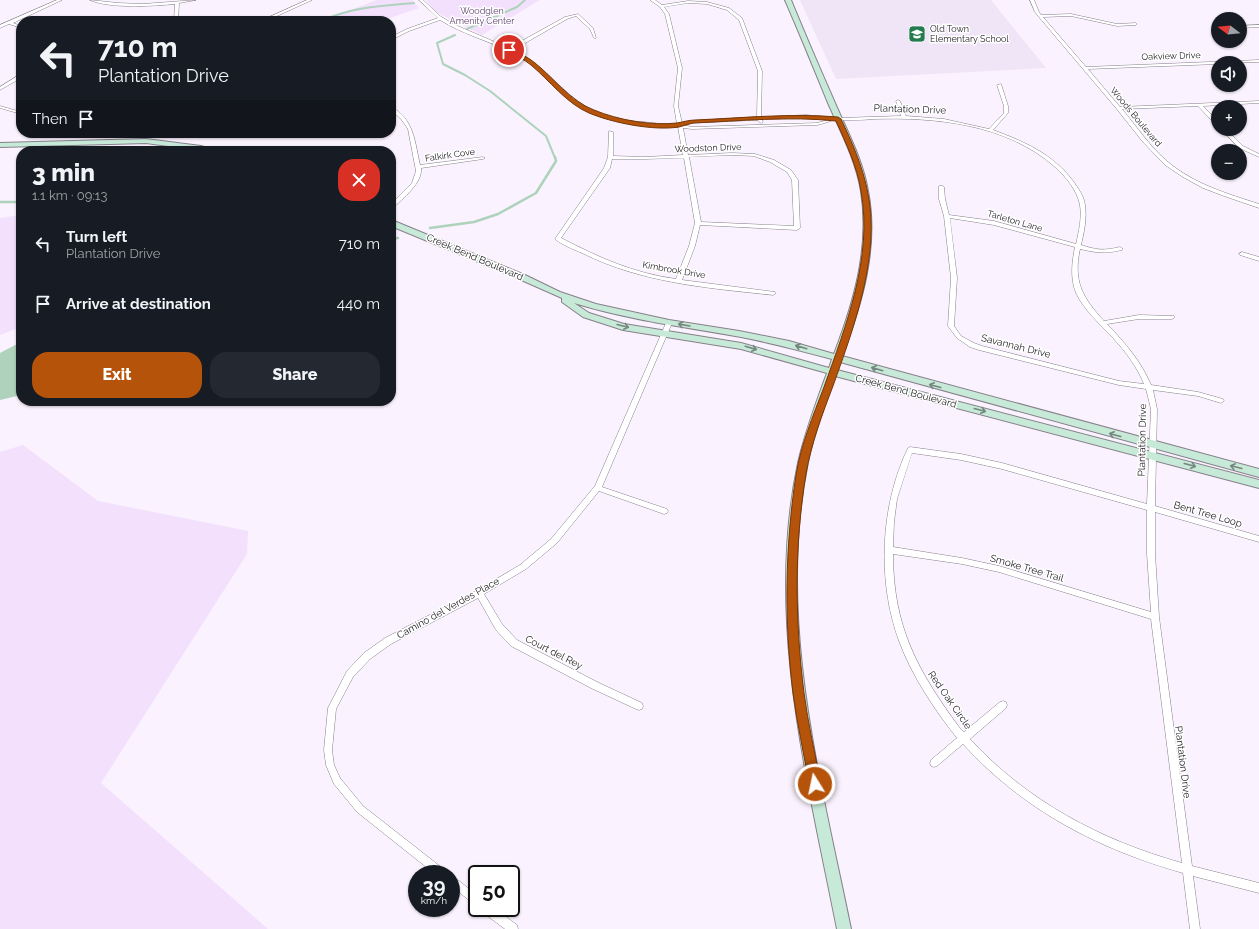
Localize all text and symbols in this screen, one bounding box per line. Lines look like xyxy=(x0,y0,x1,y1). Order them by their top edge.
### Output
park label: Woodglen Amenity Center xyxy=(450,6,515,26)
north arrow xyxy=(1211,12,1247,48)
map controls xyxy=(1211,12,1247,180)
school or university icon: Old Town Elementary School xyxy=(907,24,927,44)
place label: Old Town Elementary School xyxy=(930,24,1009,44)
text: 710 m xyxy=(98,31,178,64)
icon: left xyxy=(32,32,84,84)
pin xyxy=(492,33,526,67)
icon: arrive xyxy=(498,39,520,61)
street label: Oakview Drive xyxy=(1141,50,1201,62)
button: sound xyxy=(1211,56,1247,92)
text: Plantation Drive xyxy=(98,65,229,86)
street label: Woods Boulevard xyxy=(1108,85,1164,149)
button: + xyxy=(1211,100,1247,136)
street label: Plantation Drive xyxy=(874,102,947,116)
icon: arrive xyxy=(75,108,97,130)
text: Then xyxy=(32,110,67,128)
street label: Woodston Drive xyxy=(674,142,742,154)
button: − xyxy=(1211,144,1247,180)
street label: Falkirk Cove xyxy=(424,146,476,163)
text: 3 min xyxy=(32,158,95,187)
button: close xyxy=(338,159,380,201)
text: 1.1 km · 09:13 xyxy=(32,188,107,203)
street label: Tarleton Lane xyxy=(986,208,1044,234)
text: Turn left xyxy=(66,228,127,246)
street label: Creek Bend Boulevard xyxy=(425,232,525,282)
icon: left xyxy=(32,233,54,255)
text: 710 m xyxy=(339,235,380,253)
text: Plantation Drive xyxy=(66,246,160,261)
street label: Kimbrook Drive xyxy=(642,260,707,281)
icon: arrive xyxy=(32,293,54,315)
text: Arrive at destination xyxy=(66,295,211,313)
text: 440 m xyxy=(337,295,380,313)
one-way arrow xyxy=(678,321,691,329)
one-way arrow xyxy=(617,323,630,331)
street label: Savannah Drive xyxy=(980,332,1052,360)
one-way arrow xyxy=(795,343,808,350)
one-way arrow xyxy=(745,345,758,353)
button: Exit xyxy=(32,352,202,398)
button: Share xyxy=(210,352,380,398)
one-way arrow xyxy=(871,365,884,372)
street label: Creek Bend Boulevard xyxy=(854,372,958,410)
one-way arrow xyxy=(929,382,942,389)
street label: Plantation Drive xyxy=(1136,403,1148,476)
one-way arrow xyxy=(973,406,986,414)
one-way arrow xyxy=(1109,431,1122,438)
one-way arrow xyxy=(1184,462,1197,469)
one-way arrow xyxy=(1229,463,1242,470)
street label: Bent Tree Loop xyxy=(1173,499,1243,529)
street label: Smoke Tree Trail xyxy=(989,552,1065,584)
street label: Camino del Verdes Place xyxy=(395,575,501,641)
street label: Court del Rey xyxy=(524,633,585,671)
street label: Red Oak Circle xyxy=(926,669,974,731)
street label: Plantation Drive xyxy=(1173,725,1193,799)
position arrow xyxy=(794,763,836,805)
speed limit sign: 50 xyxy=(468,865,520,917)
text: 39 xyxy=(423,874,445,898)
text: km/h xyxy=(421,895,447,906)

